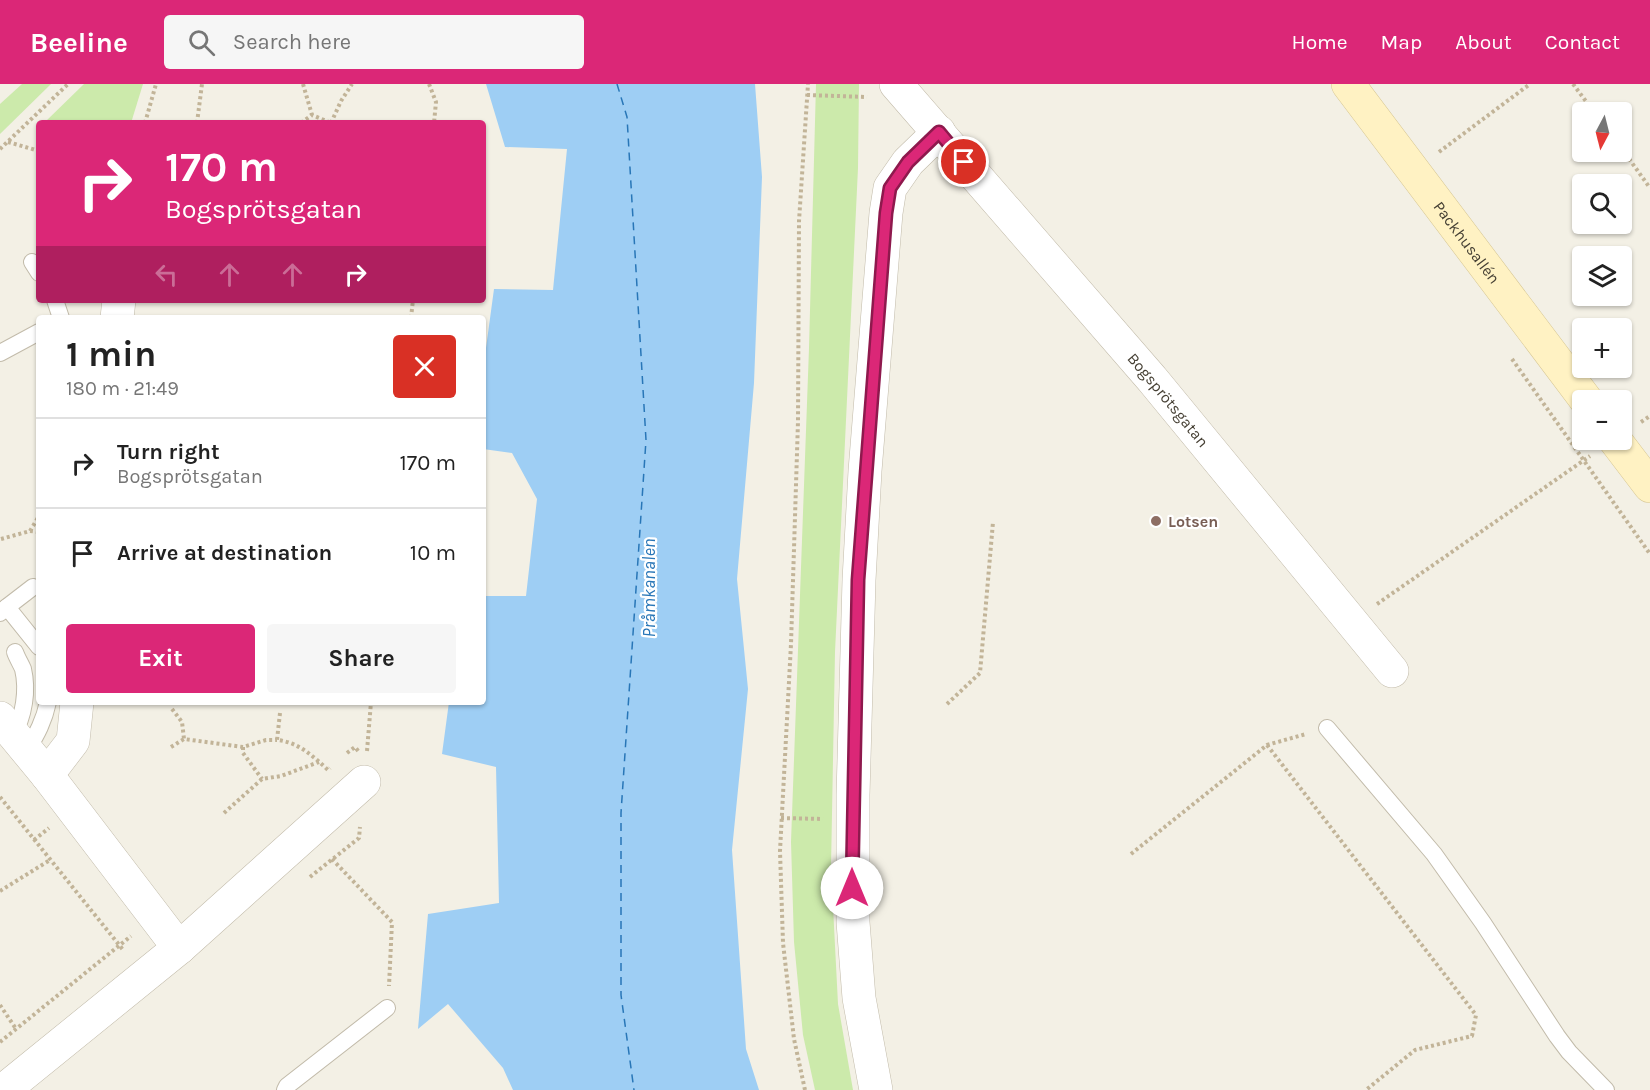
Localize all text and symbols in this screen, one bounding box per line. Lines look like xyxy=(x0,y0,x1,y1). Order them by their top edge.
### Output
search box xyxy=(164,15,584,69)
text: Beeline xyxy=(30,26,128,59)
icon: search xyxy=(185,26,218,59)
text: Search here xyxy=(233,29,351,55)
text: Home xyxy=(1292,30,1348,54)
text: Map xyxy=(1381,30,1422,54)
text: About xyxy=(1455,30,1512,54)
text: Contact xyxy=(1545,30,1620,54)
north arrow xyxy=(1572,102,1632,162)
map controls xyxy=(1572,102,1632,450)
pin xyxy=(938,136,989,187)
text: 170 m xyxy=(165,142,278,192)
icon: right xyxy=(66,144,144,222)
icon: arrive xyxy=(947,145,980,178)
button: search xyxy=(1572,174,1632,234)
text: Bogsprötsgatan xyxy=(165,193,362,225)
street label: Packhusallén xyxy=(1430,197,1504,287)
button: layers xyxy=(1572,246,1632,306)
icon: left xyxy=(150,258,183,291)
icon: ahead xyxy=(213,258,246,291)
icon: ahead xyxy=(276,258,309,291)
icon: right xyxy=(339,258,372,291)
button: + xyxy=(1572,318,1632,378)
text: 1 min xyxy=(66,333,156,375)
button: close xyxy=(393,335,456,398)
street label: Bogsprötsgatan xyxy=(1124,349,1213,451)
text: 180 m · 21:49 xyxy=(66,377,179,400)
button: − xyxy=(1572,390,1632,450)
text: Turn right xyxy=(117,439,220,465)
icon: right xyxy=(66,447,99,480)
text: 170 m xyxy=(400,450,456,476)
text: Bogsprötsgatan xyxy=(117,465,263,488)
place label: Lotsen xyxy=(1168,512,1218,531)
marker: Lotsen xyxy=(1149,514,1163,528)
icon: arrive xyxy=(66,537,99,570)
water label: Pråmkanalen xyxy=(638,538,660,638)
text: Arrive at destination xyxy=(117,540,332,566)
text: 10 m xyxy=(410,540,456,566)
button: Exit xyxy=(66,624,255,693)
button: Share xyxy=(267,624,456,693)
position arrow xyxy=(820,856,884,920)

